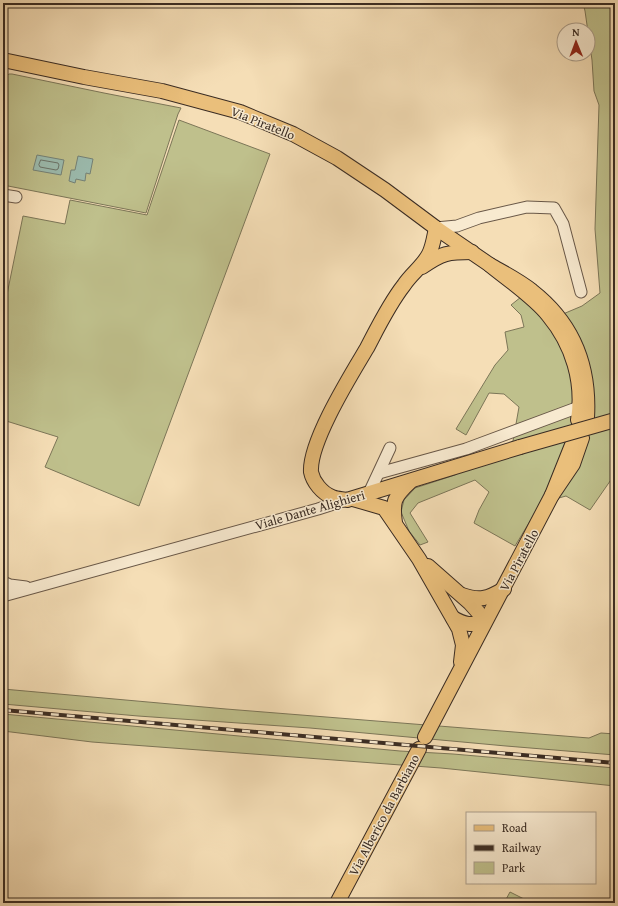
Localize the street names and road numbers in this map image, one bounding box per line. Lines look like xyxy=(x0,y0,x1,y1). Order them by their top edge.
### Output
street label: Via Piratello xyxy=(228,101,298,145)
street label: Viale Dante Alighieri xyxy=(253,485,368,535)
street label: Via Piratello xyxy=(495,525,543,594)
street label: Via Alberico da Barbiano xyxy=(344,751,424,879)

